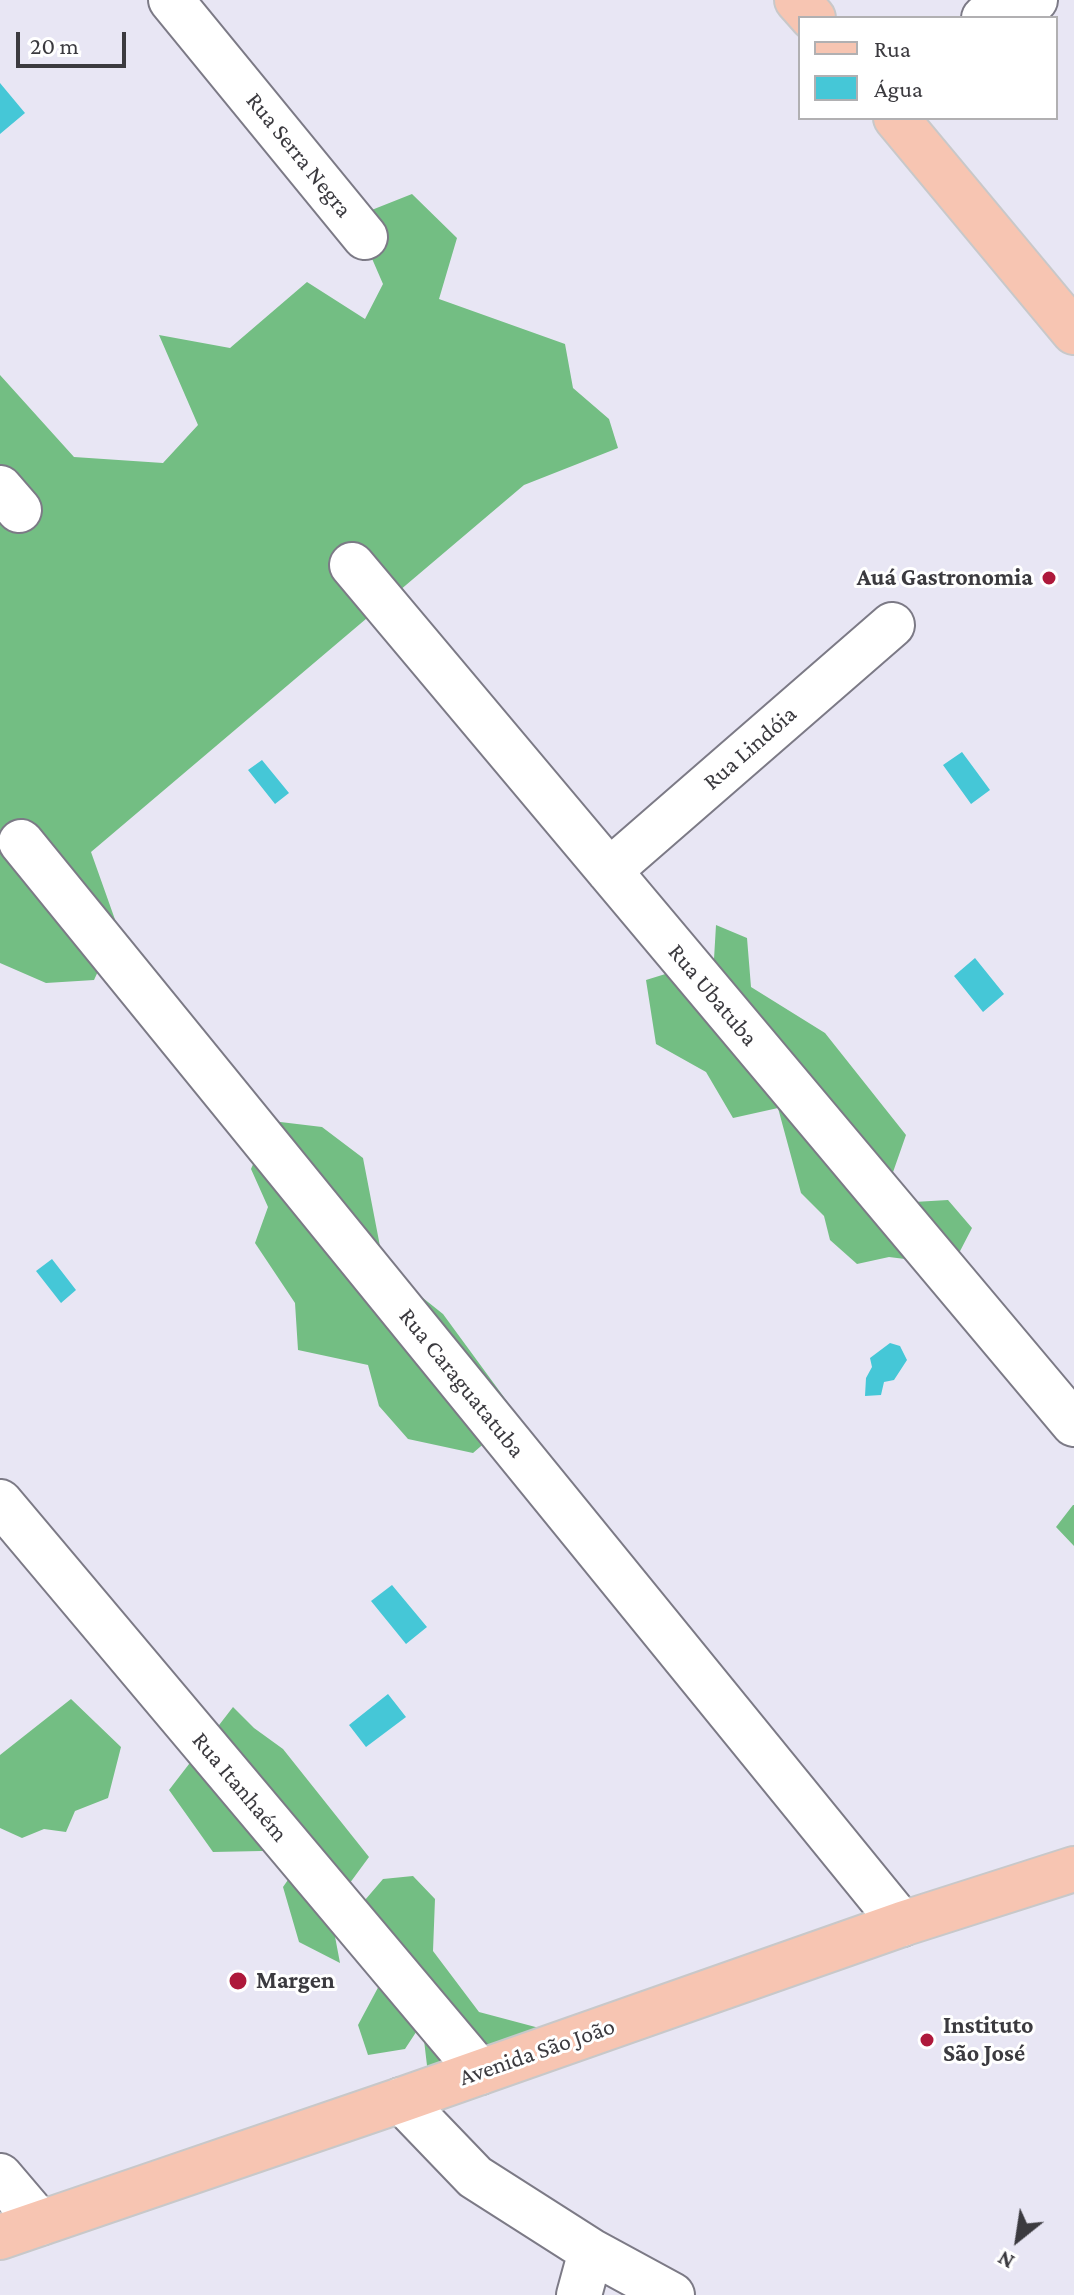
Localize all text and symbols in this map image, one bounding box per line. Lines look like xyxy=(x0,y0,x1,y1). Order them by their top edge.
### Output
scale bar xyxy=(20,16,130,66)
legend xyxy=(798,16,1058,120)
text: 20 m xyxy=(30,32,79,59)
text: Rua xyxy=(874,35,911,62)
text: Água xyxy=(874,75,923,102)
street label: Rua Serra Negra xyxy=(240,87,358,223)
place label: Auá Gastronomia xyxy=(857,564,1033,592)
marker: Auá Gastronomia xyxy=(1040,569,1058,587)
street label: Rua Lindóia xyxy=(697,700,803,796)
street label: Rua Ubatuba xyxy=(662,938,764,1052)
street label: Rua Caraguatatuba xyxy=(393,1302,531,1464)
street label: Rua Itanhaém xyxy=(186,1726,294,1848)
place label: Margen xyxy=(256,1967,335,1995)
marker: Margen xyxy=(227,1970,249,1992)
street label: Avenida São João xyxy=(455,2012,619,2092)
place label: Instituto São José xyxy=(943,2012,1033,2068)
marker: Instituto São José xyxy=(918,2031,936,2049)
north arrow xyxy=(978,2199,1058,2279)
text: N xyxy=(993,2246,1018,2275)

